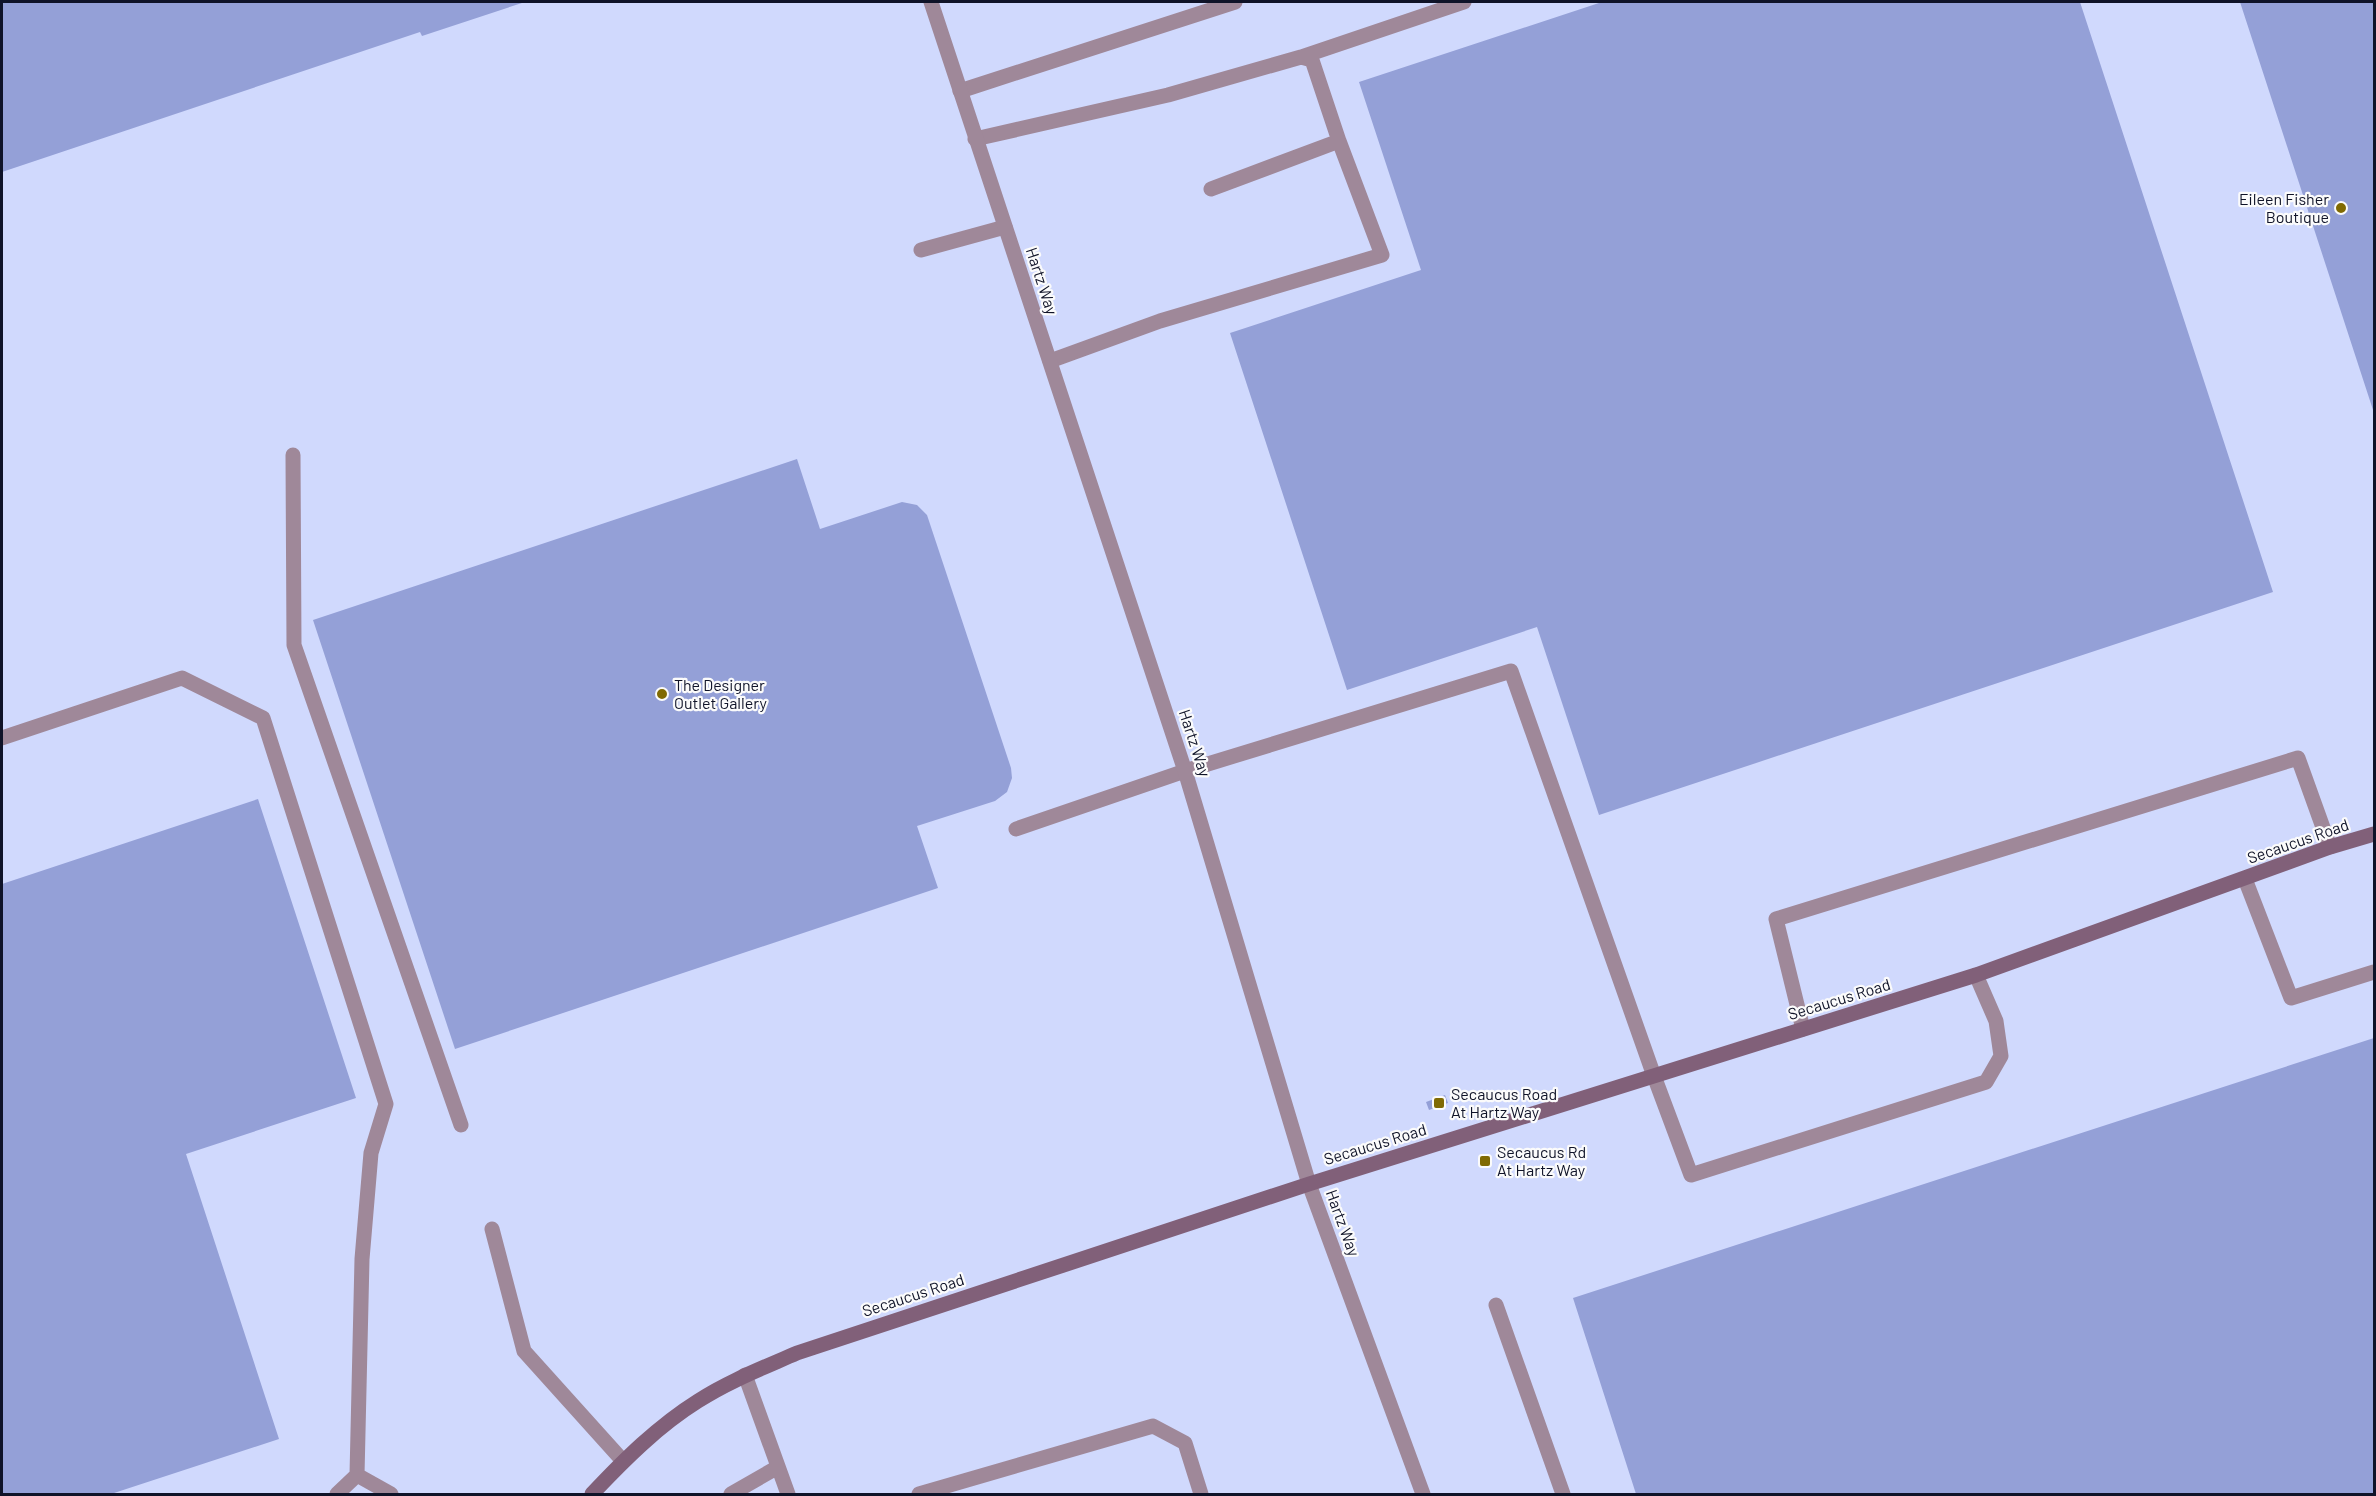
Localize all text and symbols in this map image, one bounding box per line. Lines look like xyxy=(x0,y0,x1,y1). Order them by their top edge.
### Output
place label: Eileen Fisher Boutique xyxy=(2239,189,2329,226)
marker: Eileen Fisher Boutique xyxy=(2334,201,2348,215)
street label: Hartz Way xyxy=(1023,245,1062,317)
place label: The Designer Outlet Gallery xyxy=(674,675,768,712)
marker: The Designer Outlet Gallery xyxy=(655,687,669,701)
street label: Hartz Way xyxy=(1176,707,1215,779)
street label: Secaucus Road xyxy=(2245,814,2351,867)
street label: Secaucus Road xyxy=(1785,974,1892,1023)
place label: Secaucus Road At Hartz Way xyxy=(1451,1084,1557,1121)
marker: Secaucus Road At Hartz Way xyxy=(1432,1096,1446,1110)
street label: Secaucus Road xyxy=(1321,1119,1428,1168)
place label: Secaucus Rd At Hartz Way xyxy=(1497,1142,1586,1179)
marker: Secaucus Rd At Hartz Way xyxy=(1478,1154,1492,1168)
street label: Hartz Way xyxy=(1323,1187,1365,1259)
street label: Secaucus Road xyxy=(859,1269,966,1320)

